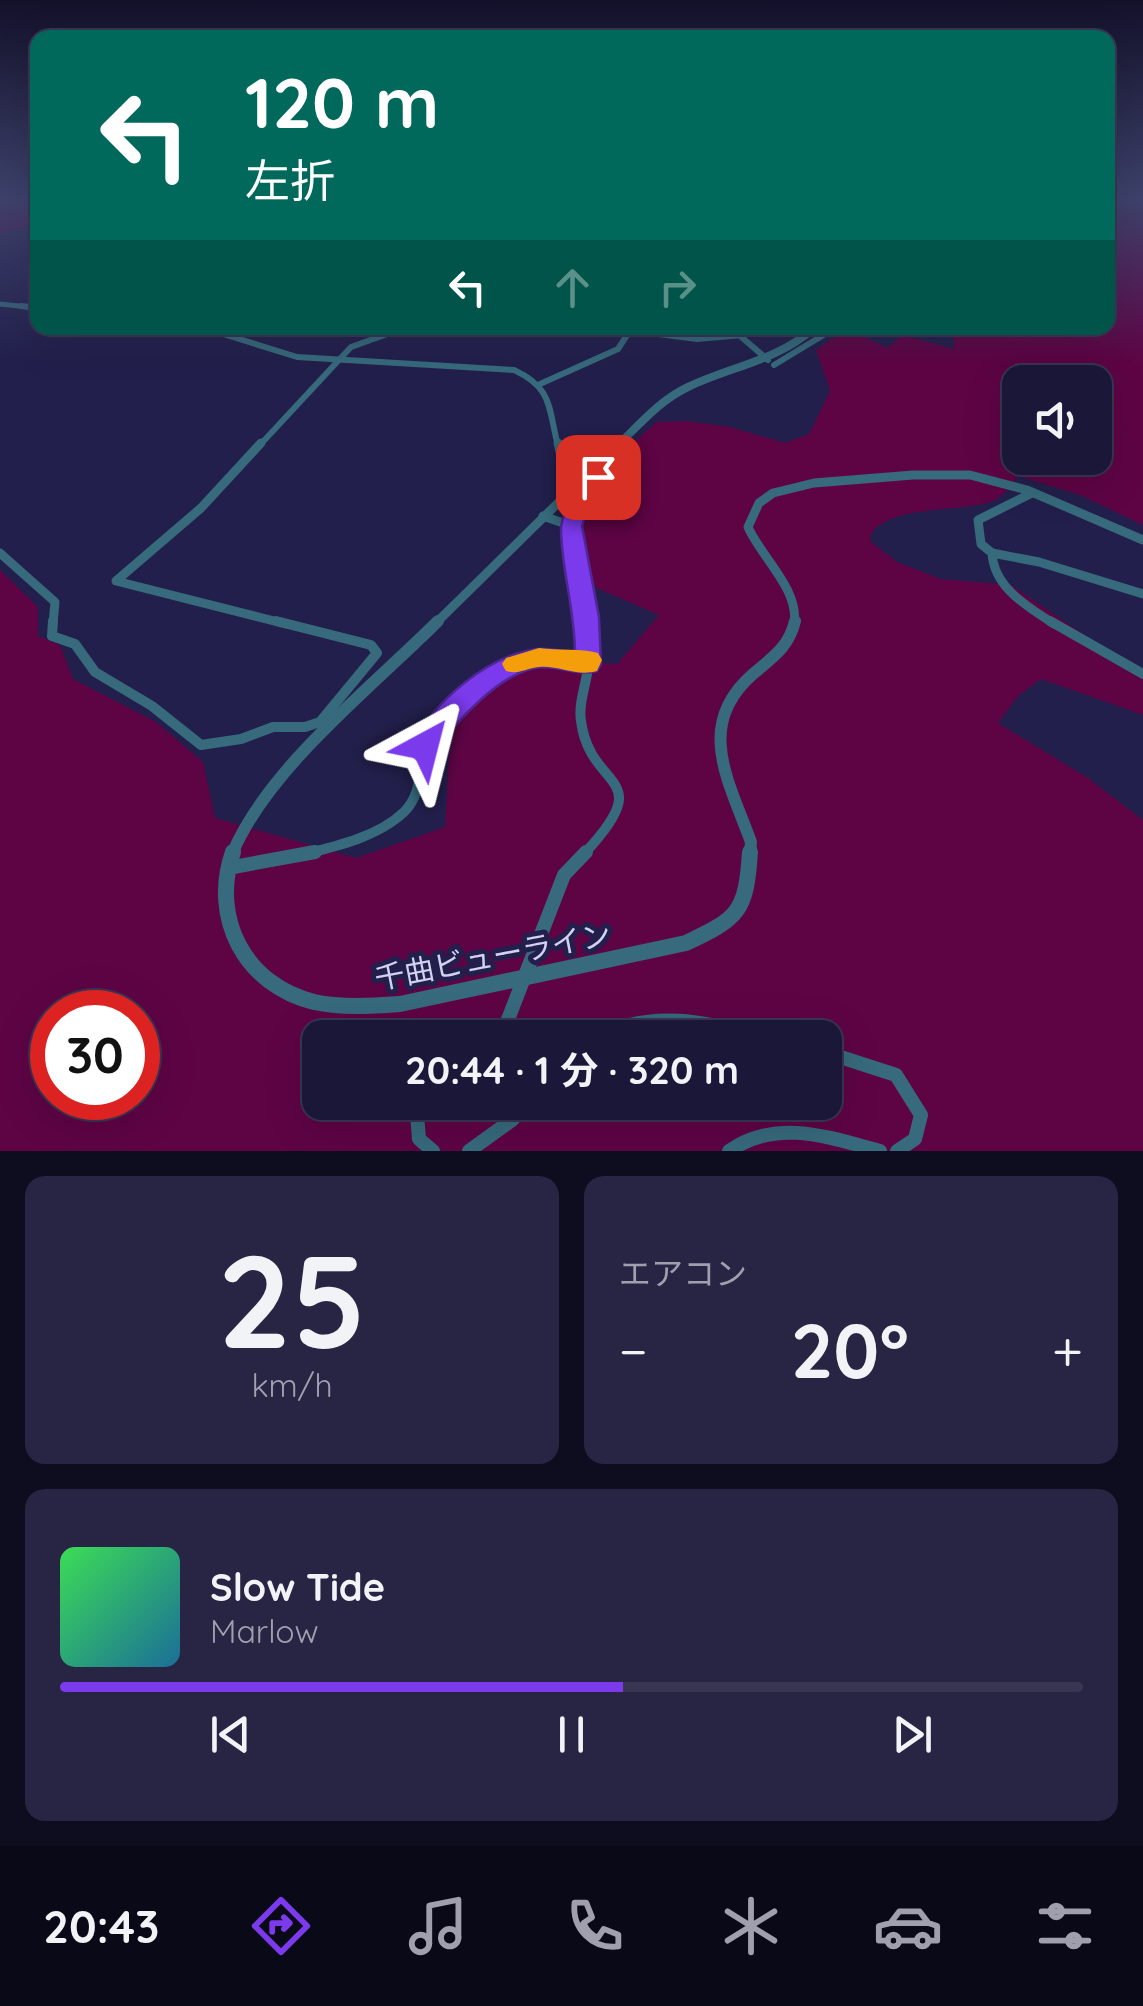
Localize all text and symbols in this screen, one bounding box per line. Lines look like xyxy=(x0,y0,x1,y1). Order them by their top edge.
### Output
text: 120 m xyxy=(245,58,439,146)
icon: left xyxy=(80,70,210,200)
text: 左折 xyxy=(245,152,335,208)
icon: left xyxy=(440,260,495,315)
icon: ahead xyxy=(545,260,600,315)
icon: right xyxy=(650,260,705,315)
map controls xyxy=(1002,365,1112,475)
button: sound xyxy=(1002,365,1112,475)
pin xyxy=(556,435,641,520)
icon: arrive xyxy=(571,450,626,505)
position arrow xyxy=(373,694,477,798)
street label: 千曲ビューライン xyxy=(371,914,614,998)
speed limit sign: 30 xyxy=(30,990,160,1120)
text: 20:44 · 1 分 · 320 m xyxy=(405,1046,739,1094)
text: 25 xyxy=(218,1218,366,1381)
text: エアコン xyxy=(619,1253,747,1293)
text: 20° xyxy=(791,1303,909,1397)
text: − xyxy=(619,1316,648,1385)
text: + xyxy=(1052,1316,1083,1385)
text: km/h xyxy=(251,1365,333,1405)
text: Slow Tide xyxy=(210,1563,385,1611)
text: Marlow xyxy=(210,1611,319,1651)
icon: previous xyxy=(203,1707,258,1762)
icon: pause xyxy=(544,1707,599,1762)
icon: next xyxy=(885,1707,940,1762)
icon: directions xyxy=(246,1891,316,1961)
icon: music xyxy=(403,1891,473,1961)
icon: phone xyxy=(560,1891,630,1961)
icon: climate xyxy=(716,1891,786,1961)
icon: car xyxy=(873,1891,943,1961)
icon: filters xyxy=(1030,1891,1100,1961)
text: 20:43 xyxy=(43,1898,160,1954)

